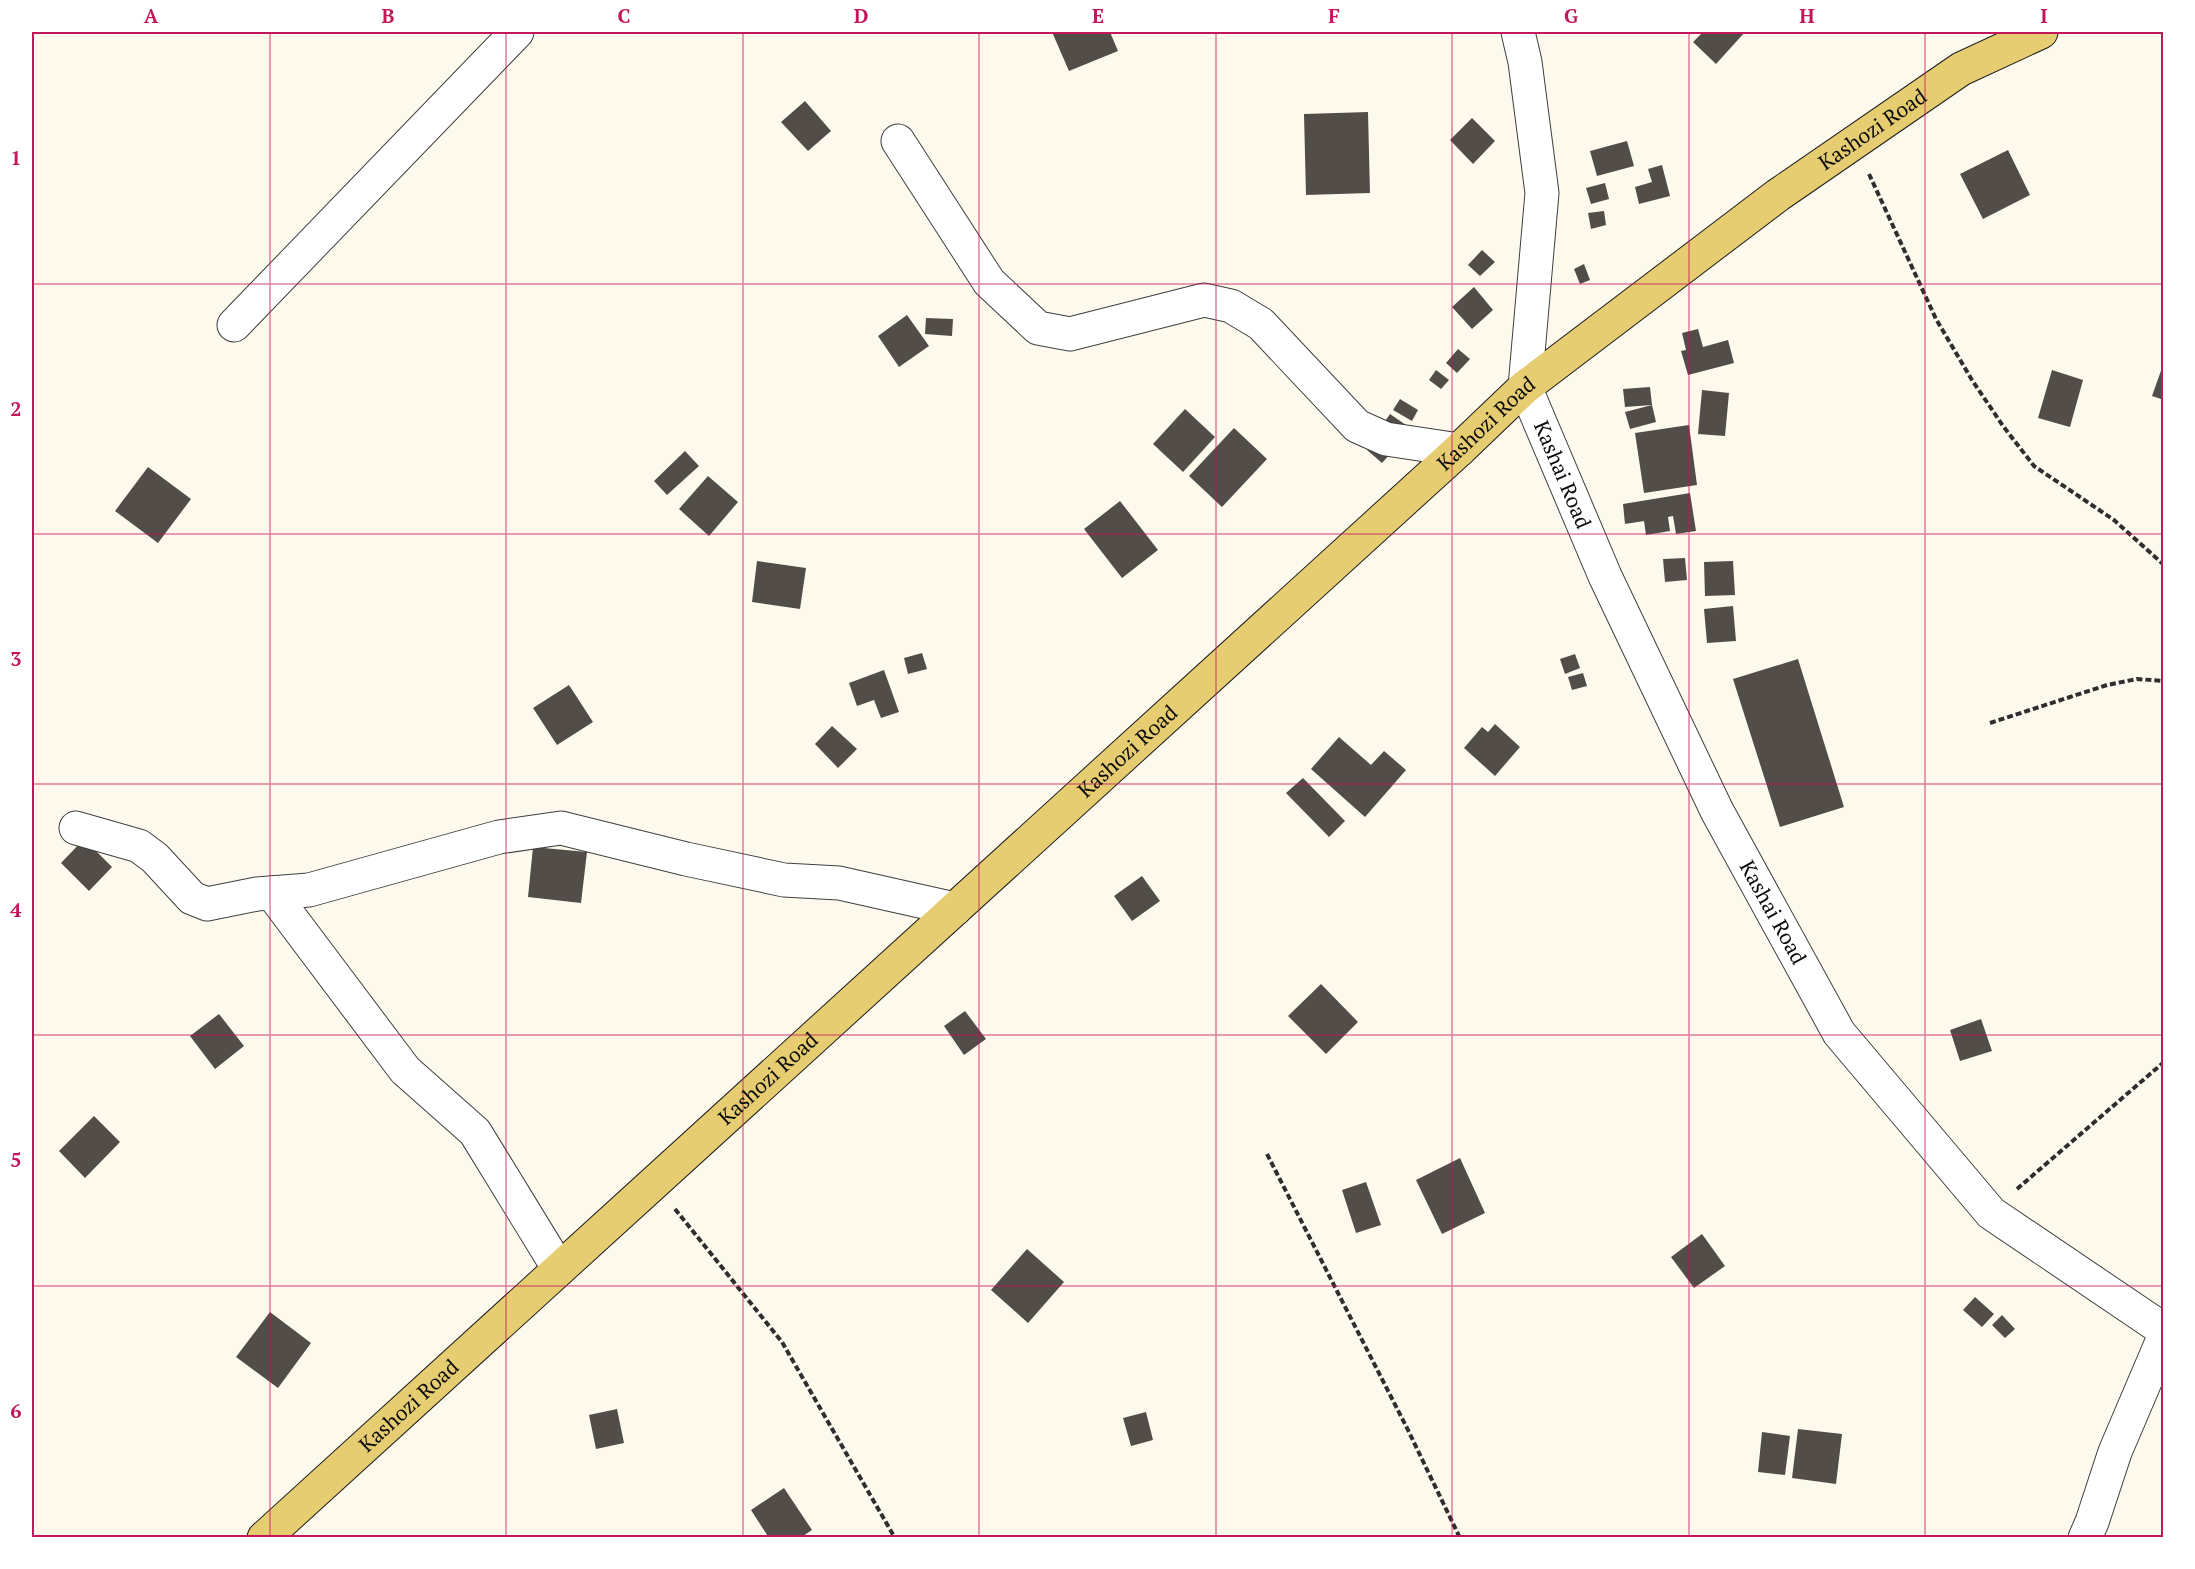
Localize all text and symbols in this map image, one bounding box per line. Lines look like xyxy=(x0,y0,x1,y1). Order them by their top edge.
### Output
text: A xyxy=(144,2,159,29)
text: B xyxy=(382,2,395,29)
text: C xyxy=(617,2,631,29)
text: D xyxy=(854,2,868,29)
text: E xyxy=(1092,2,1104,29)
text: F xyxy=(1328,2,1340,29)
text: G xyxy=(1564,2,1578,29)
text: H xyxy=(1799,2,1815,29)
text: I xyxy=(2040,2,2048,29)
street label: Kashozi Road xyxy=(1813,82,1932,176)
text: 1 xyxy=(10,144,22,171)
street label: Kashozi Road xyxy=(1431,369,1541,476)
text: 2 xyxy=(10,395,22,422)
street label: Kashai Road xyxy=(1528,416,1598,533)
text: 3 xyxy=(10,645,22,672)
street label: Kashozi Road xyxy=(1071,698,1183,804)
street label: Kashai Road xyxy=(1734,855,1814,969)
text: 4 xyxy=(10,896,22,923)
street label: Kashozi Road xyxy=(712,1025,824,1131)
text: 5 xyxy=(10,1146,22,1173)
street label: Kashozi Road xyxy=(352,1352,464,1458)
text: 6 xyxy=(10,1397,22,1424)

